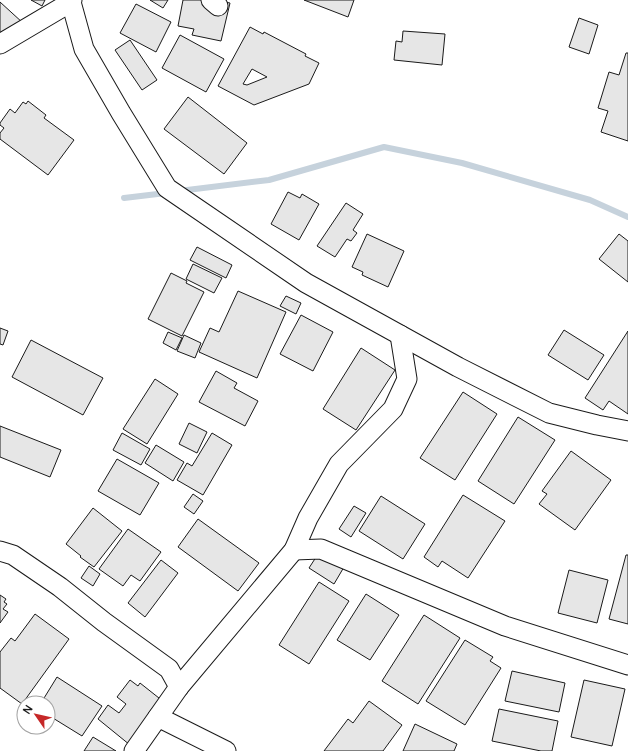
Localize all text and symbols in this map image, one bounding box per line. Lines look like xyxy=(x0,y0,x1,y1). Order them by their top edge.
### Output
north arrow xyxy=(16,695,56,735)
text: N xyxy=(19,702,36,717)

